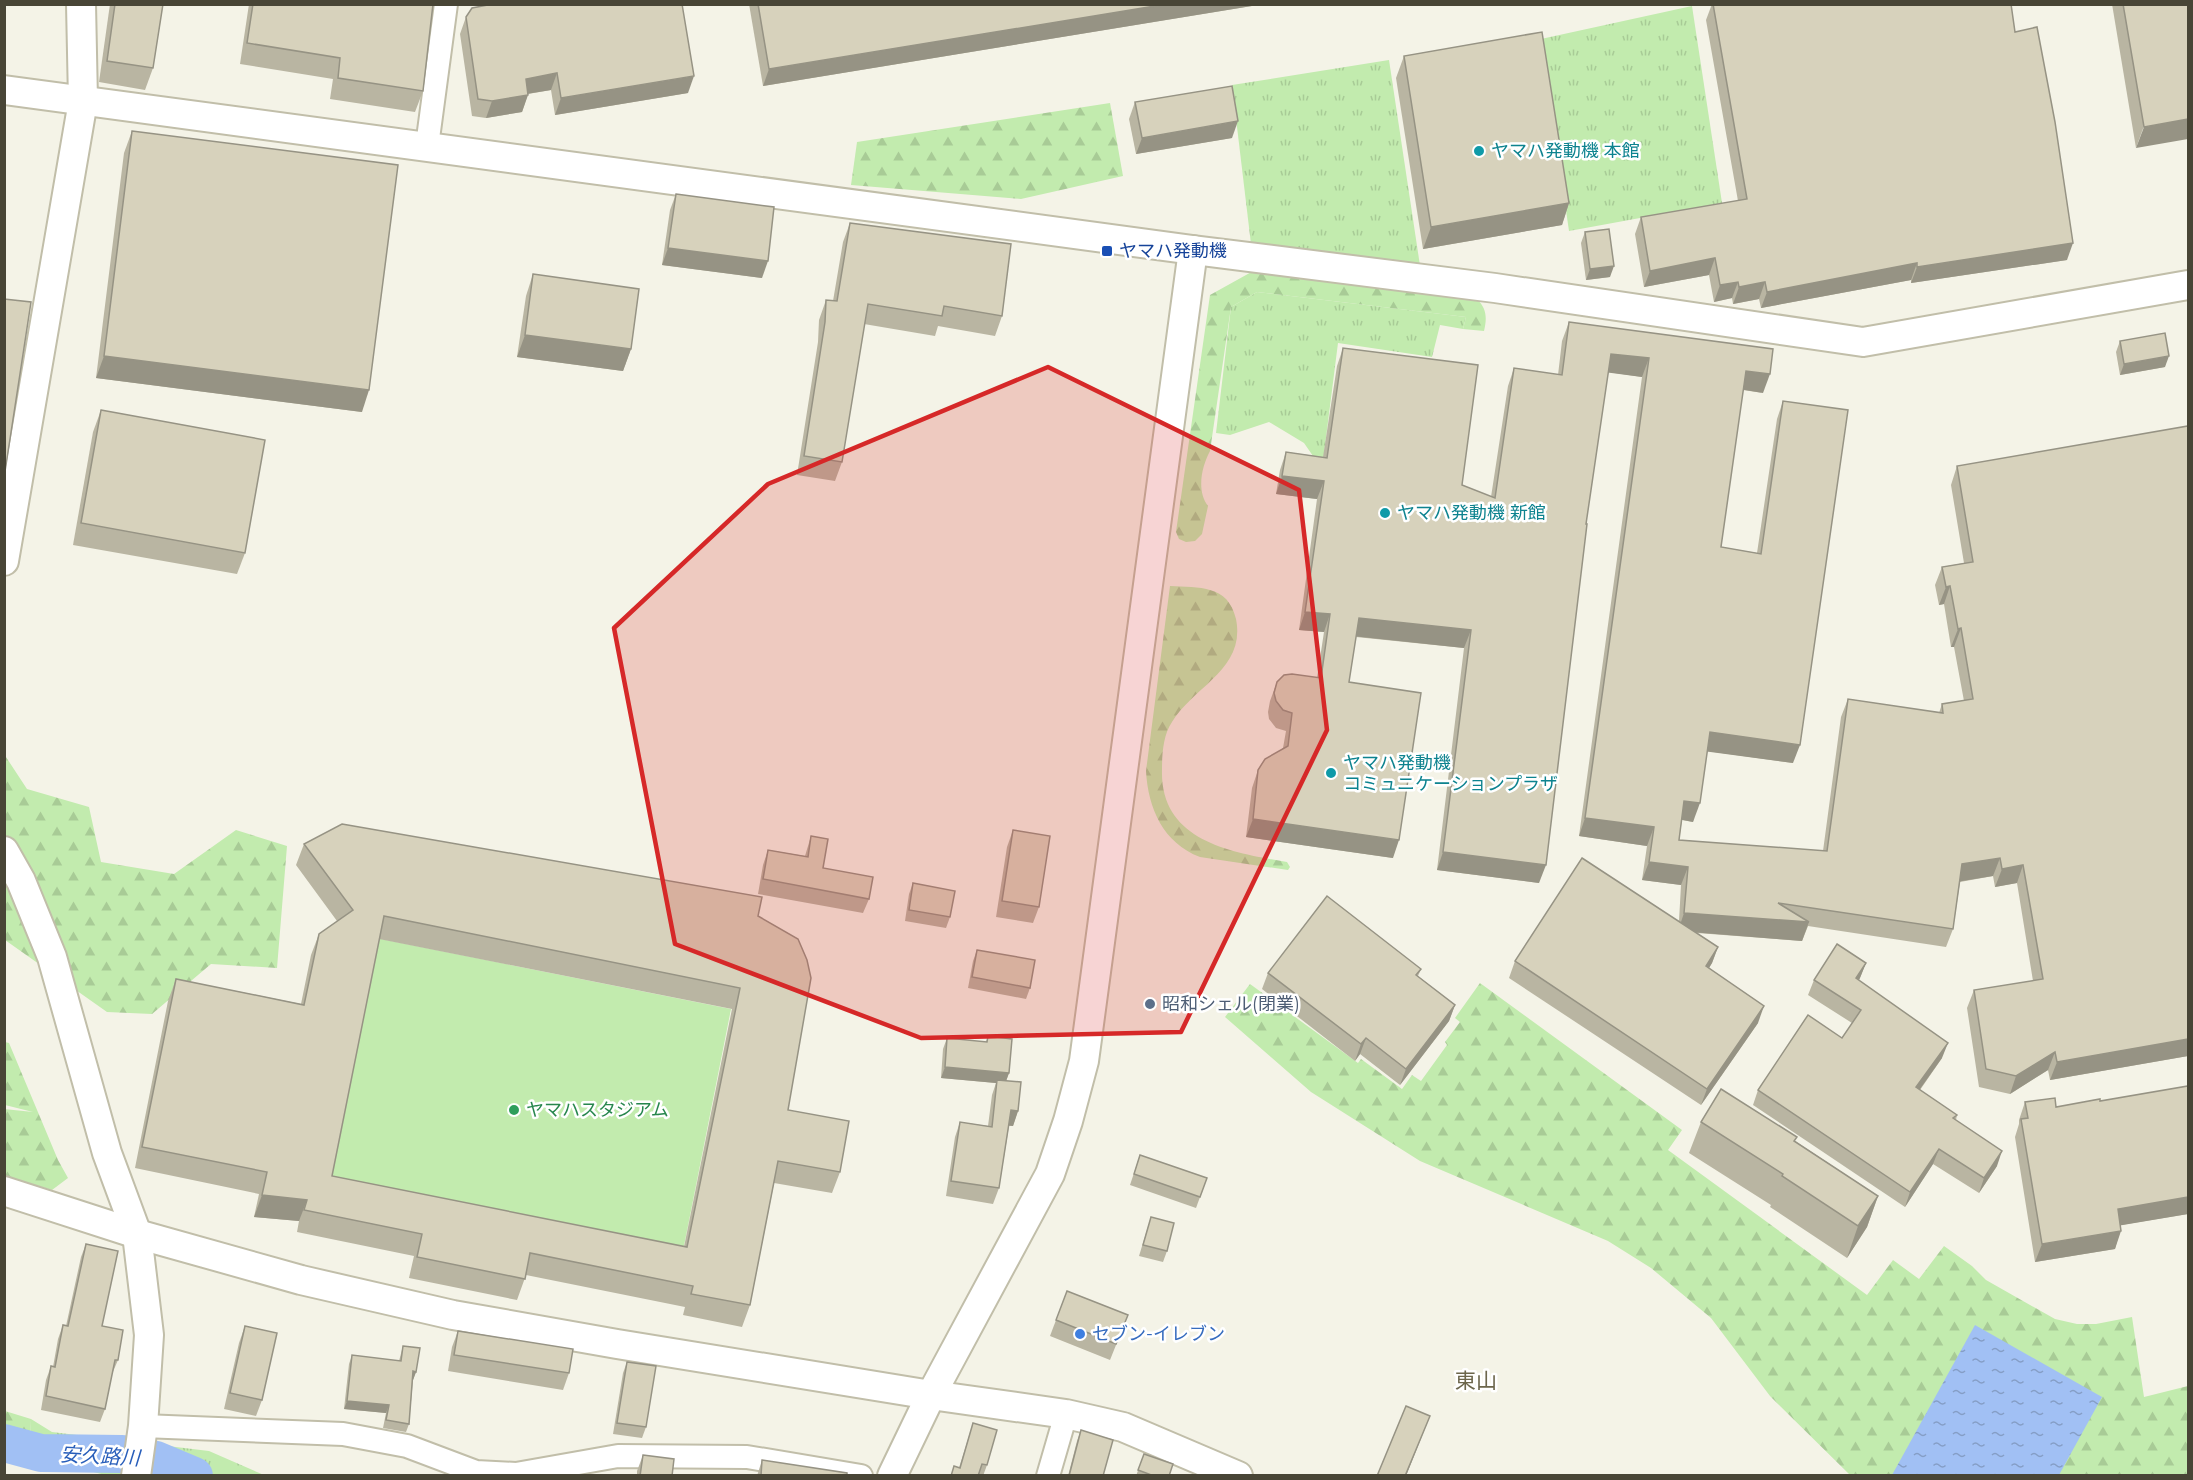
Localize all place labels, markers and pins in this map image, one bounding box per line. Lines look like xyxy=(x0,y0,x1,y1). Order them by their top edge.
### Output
place label: ヤマハ発動機 本館 xyxy=(1491,140,1640,162)
marker: ヤマハ発動機 本館 xyxy=(1472,144,1486,158)
place label: ヤマハ発動機 xyxy=(1119,240,1227,262)
marker: ヤマハ発動機 xyxy=(1100,244,1114,258)
place label: ヤマハ発動機 新館 xyxy=(1397,502,1546,524)
marker: ヤマハ発動機 新館 xyxy=(1378,506,1392,520)
place label: ヤマハ発動機 コミュニケーションプラザ xyxy=(1343,752,1558,795)
marker: ヤマハ発動機 コミュニケーションプラザ xyxy=(1324,766,1338,780)
place label: 昭和シェル(閉業) xyxy=(1162,993,1300,1015)
marker: 昭和シェル(閉業) xyxy=(1143,997,1157,1011)
place label: ヤマハスタジアム xyxy=(526,1099,669,1121)
marker: ヤマハスタジアム xyxy=(507,1103,521,1117)
place label: セブン-イレブン xyxy=(1092,1323,1225,1345)
marker: セブン-イレブン xyxy=(1073,1327,1087,1341)

